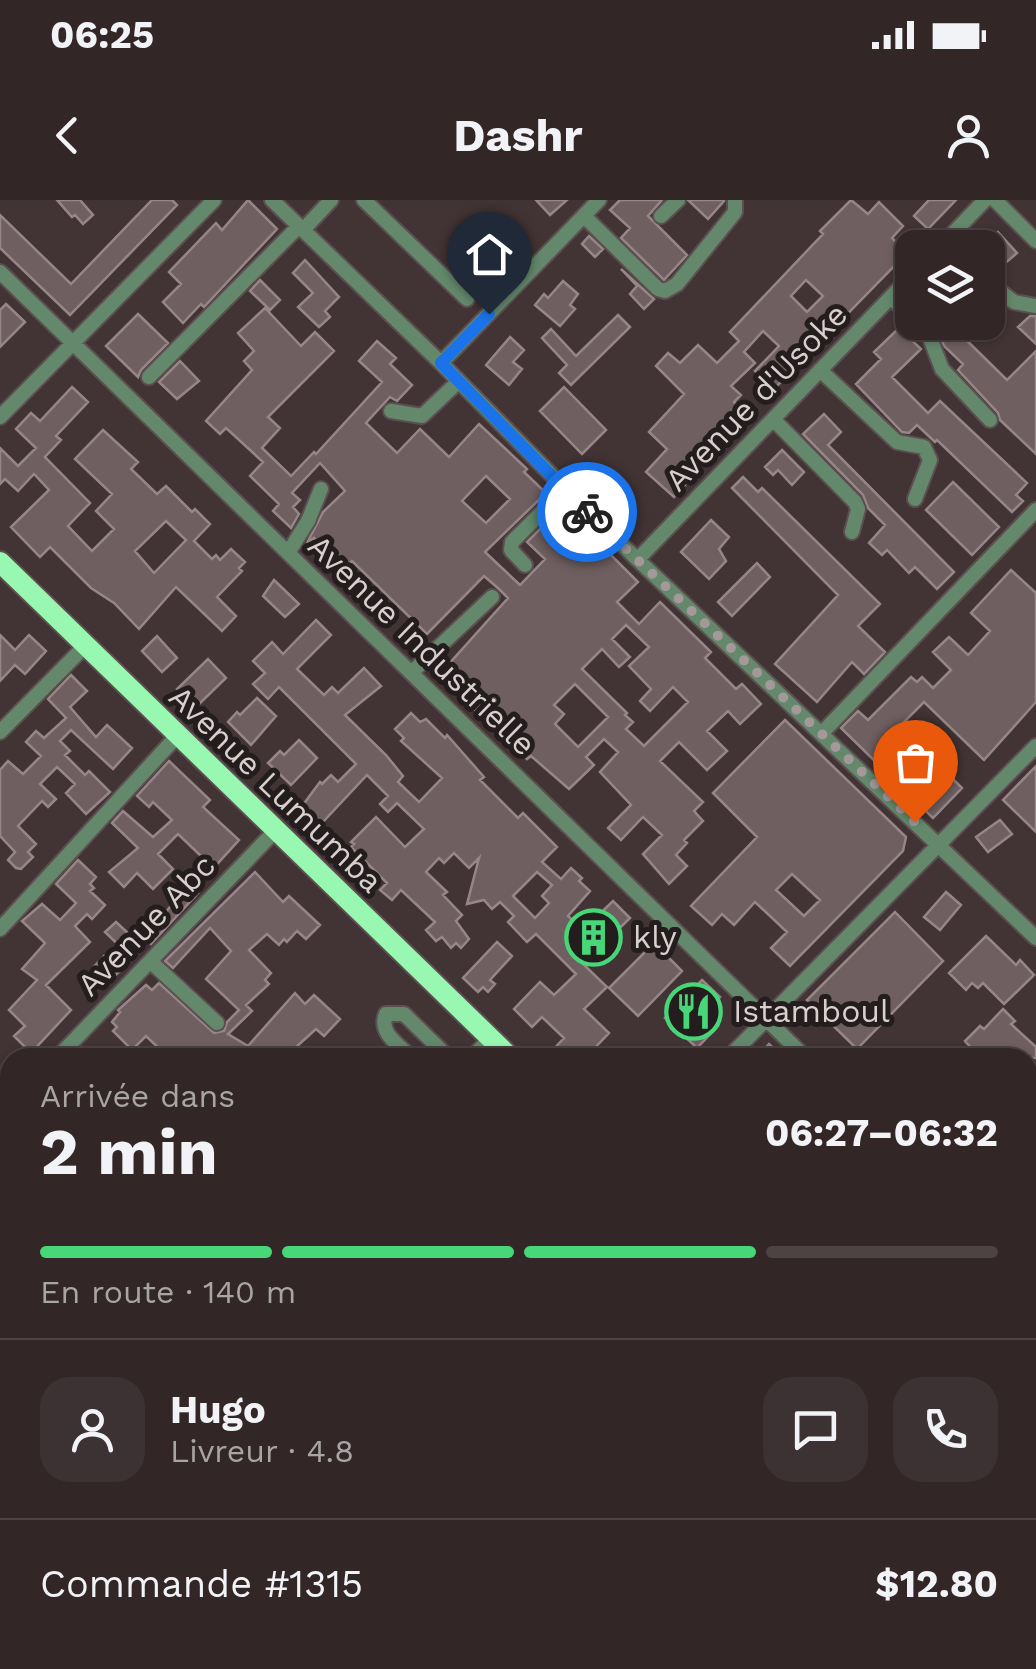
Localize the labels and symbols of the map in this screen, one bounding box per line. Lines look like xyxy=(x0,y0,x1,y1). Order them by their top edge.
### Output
pin xyxy=(447,212,532,315)
street label: Avenue d'Usoke xyxy=(657,295,855,499)
courier xyxy=(537,462,637,562)
street label: Avenue Industrielle xyxy=(300,527,544,763)
street label: Avenue Lumumba xyxy=(162,678,390,900)
pin xyxy=(873,720,958,823)
street label: Avenue Abc xyxy=(69,846,223,1004)
building icon: kly xyxy=(564,907,624,967)
place label: kly xyxy=(633,918,677,956)
restaurant icon: Istamboul xyxy=(664,981,724,1041)
place label: Istamboul xyxy=(733,992,890,1030)

